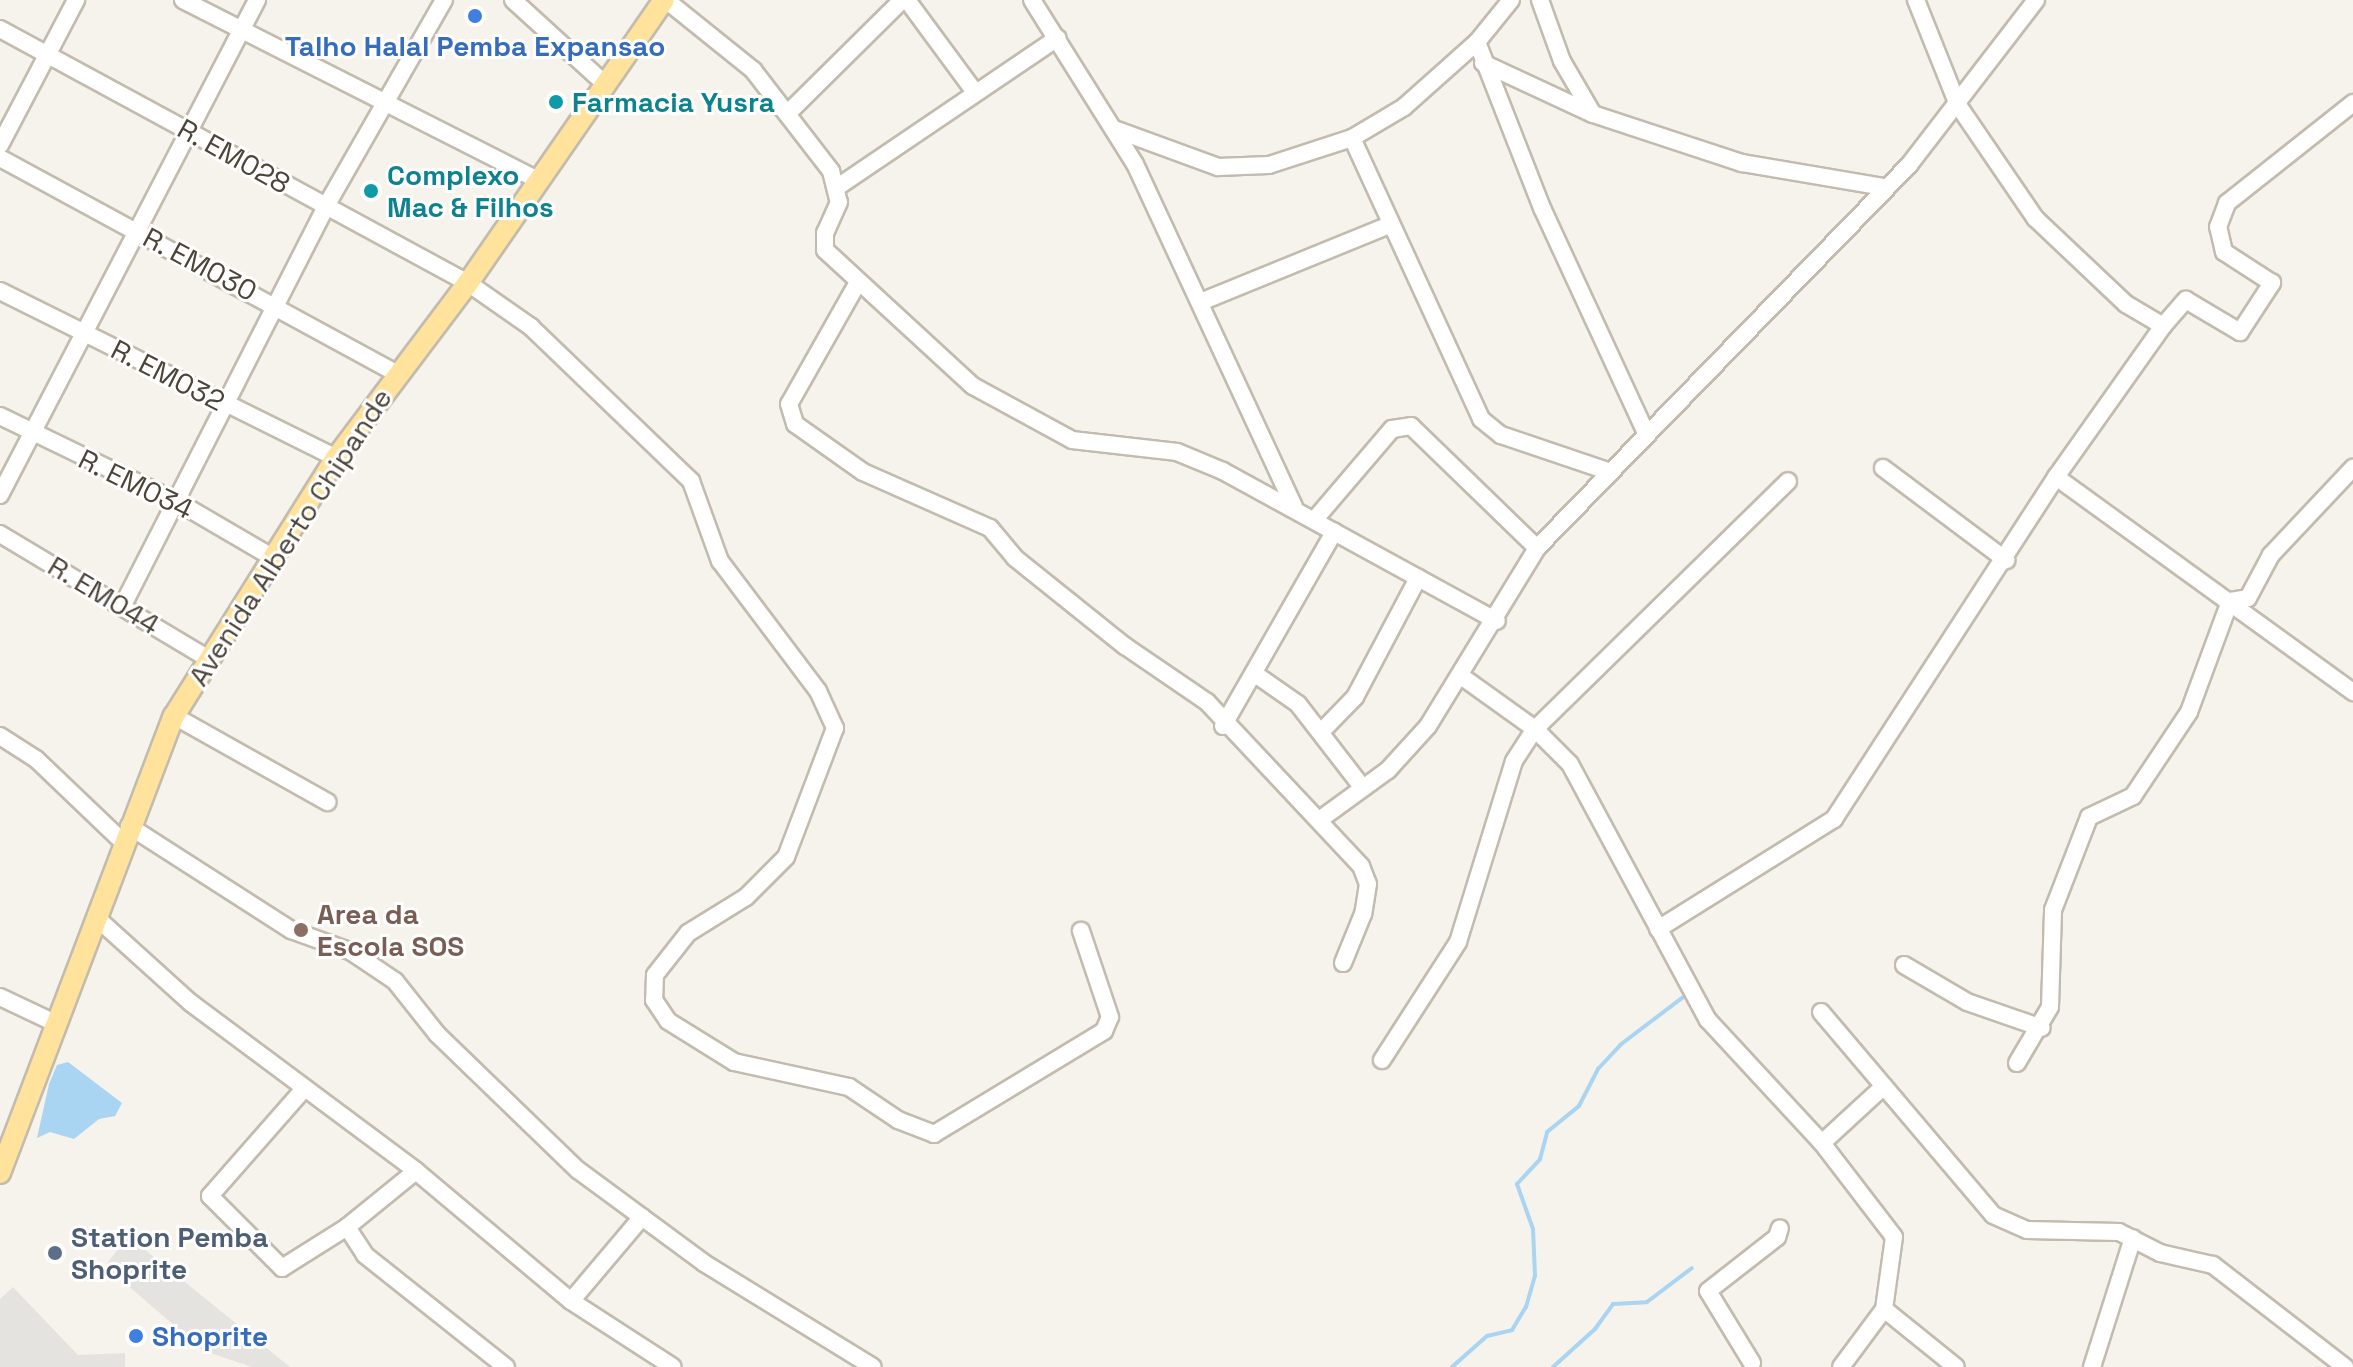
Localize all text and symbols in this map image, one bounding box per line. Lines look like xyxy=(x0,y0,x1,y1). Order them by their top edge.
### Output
marker: Talho Halal Pemba Expansao xyxy=(466,7,484,25)
place label: Talho Halal Pemba Expansao xyxy=(285,29,665,63)
place label: Farmacia Yusra xyxy=(572,85,775,119)
marker: Farmacia Yusra xyxy=(547,93,565,111)
street label: R. EM028 xyxy=(172,111,296,201)
place label: Complexo Mac & Filhos xyxy=(387,158,554,224)
marker: Complexo Mac & Filhos xyxy=(362,182,380,200)
street label: R. EM030 xyxy=(137,220,263,308)
street label: R. EM032 xyxy=(105,332,231,418)
street label: Avenida Alberto Chipande xyxy=(181,382,399,692)
street label: R. EM034 xyxy=(73,442,199,526)
street label: R. EM044 xyxy=(42,548,166,642)
place label: Area da Escola SOS xyxy=(317,897,464,963)
marker: Area da Escola SOS xyxy=(292,921,310,939)
place label: Station Pemba Shoprite xyxy=(71,1220,268,1286)
marker: Station Pemba Shoprite xyxy=(46,1244,64,1262)
place label: Shoprite xyxy=(152,1319,268,1353)
marker: Shoprite xyxy=(127,1327,145,1345)

